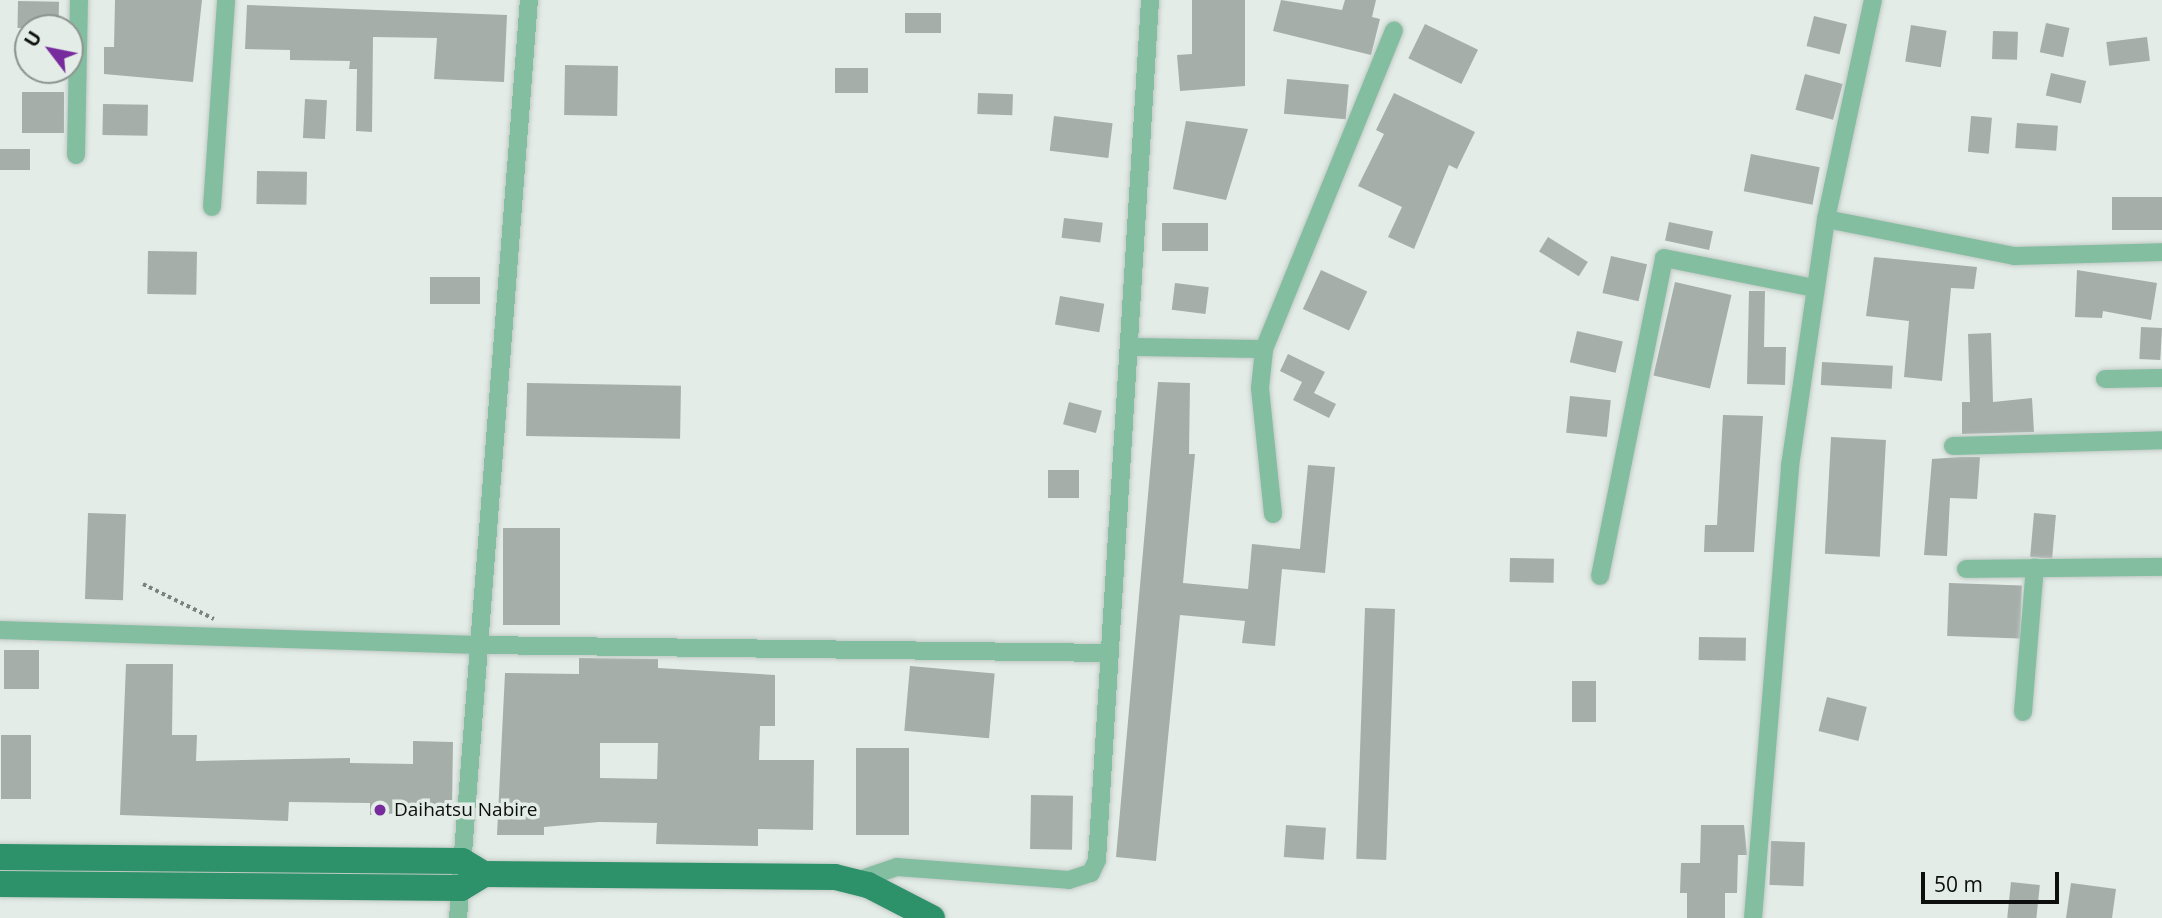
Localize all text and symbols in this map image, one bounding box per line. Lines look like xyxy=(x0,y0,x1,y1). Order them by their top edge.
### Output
north arrow xyxy=(14,14,84,84)
text: U xyxy=(18,26,48,52)
place label: Daihatsu Nabire xyxy=(394,799,537,821)
marker: Daihatsu Nabire xyxy=(372,802,388,818)
scale bar xyxy=(1924,858,2062,902)
text: 50 m xyxy=(1934,870,1983,898)

